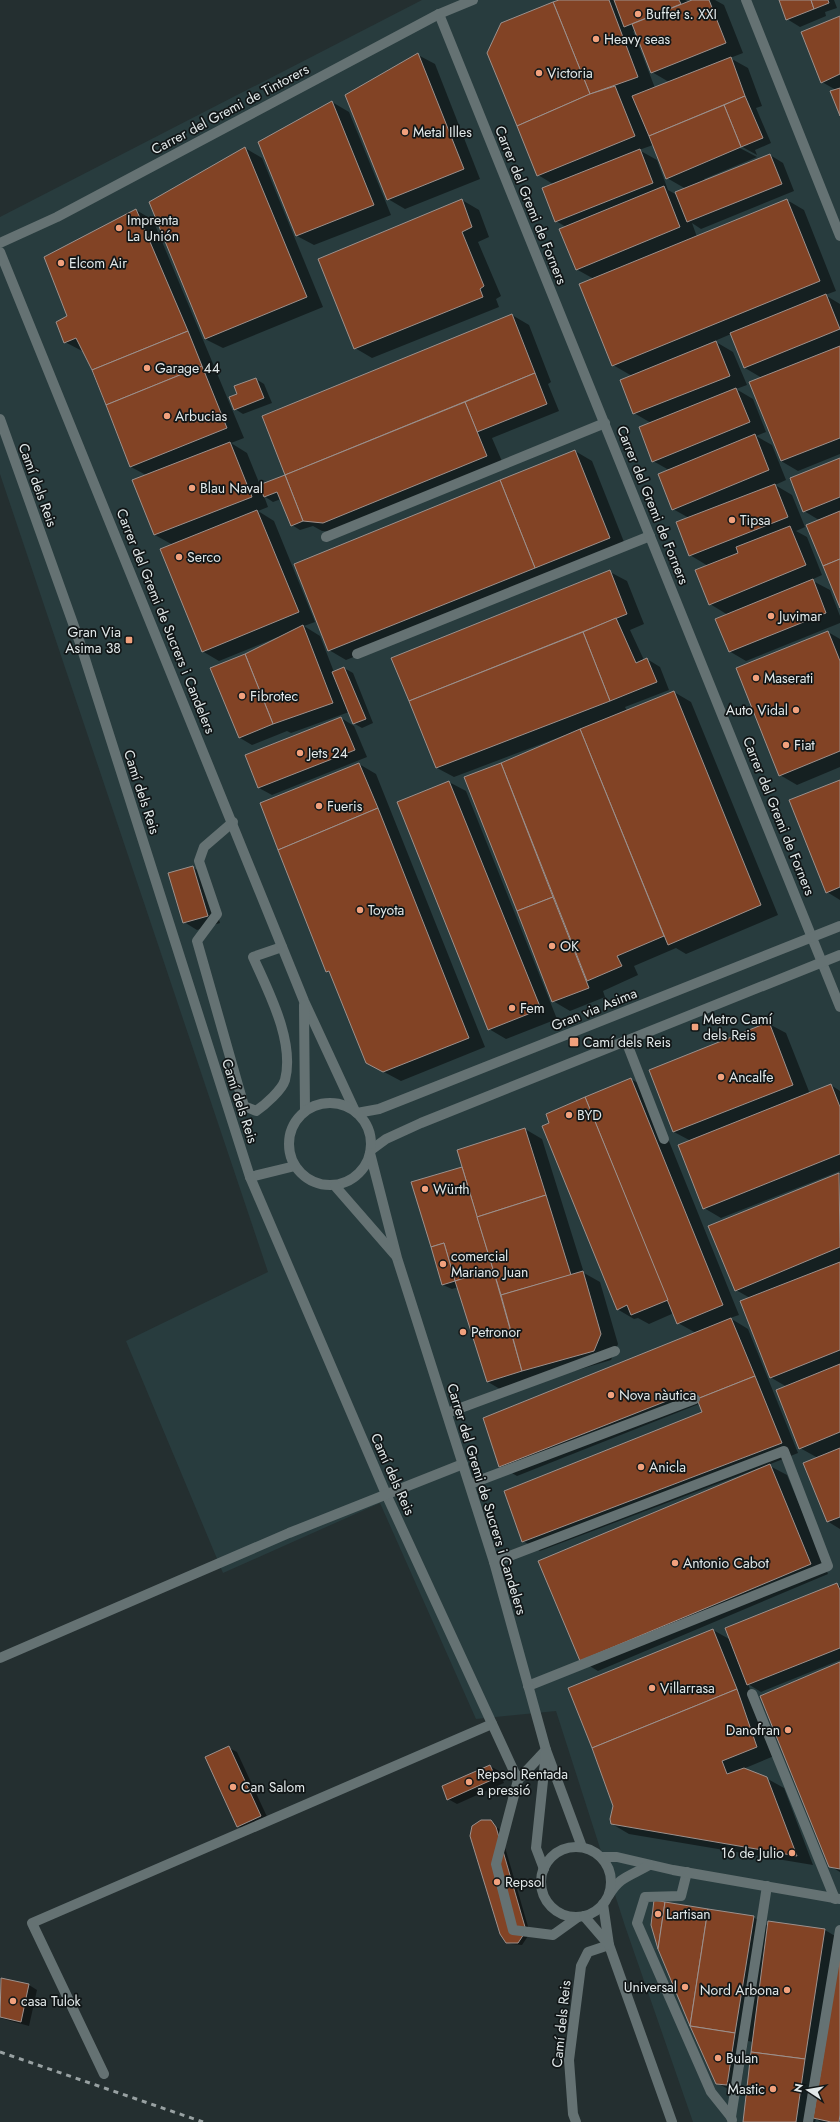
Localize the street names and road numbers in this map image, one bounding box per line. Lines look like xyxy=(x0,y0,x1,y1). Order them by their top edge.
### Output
street label: Carrer del Gremi de Tintorers xyxy=(148,59,313,159)
street label: Carrer del Gremi de Forners xyxy=(490,123,572,288)
street label: Carrer del Gremi de Forners xyxy=(612,423,694,588)
street label: Camí dels Reis xyxy=(14,440,63,530)
street label: Carrer del Gremi de Sucrers i Candelers xyxy=(112,505,221,737)
street label: Carrer del Gremi de Forners xyxy=(738,734,820,899)
street label: Camí dels Reis xyxy=(119,747,165,837)
street label: Gran via Asima xyxy=(548,983,640,1035)
street label: Camí dels Reis xyxy=(217,1056,263,1146)
street label: Carrer del Gremi de Sucrers i Candelers xyxy=(442,1381,532,1618)
street label: Camí dels Reis xyxy=(366,1430,420,1518)
street label: Camí dels Reis xyxy=(546,1979,576,2069)

